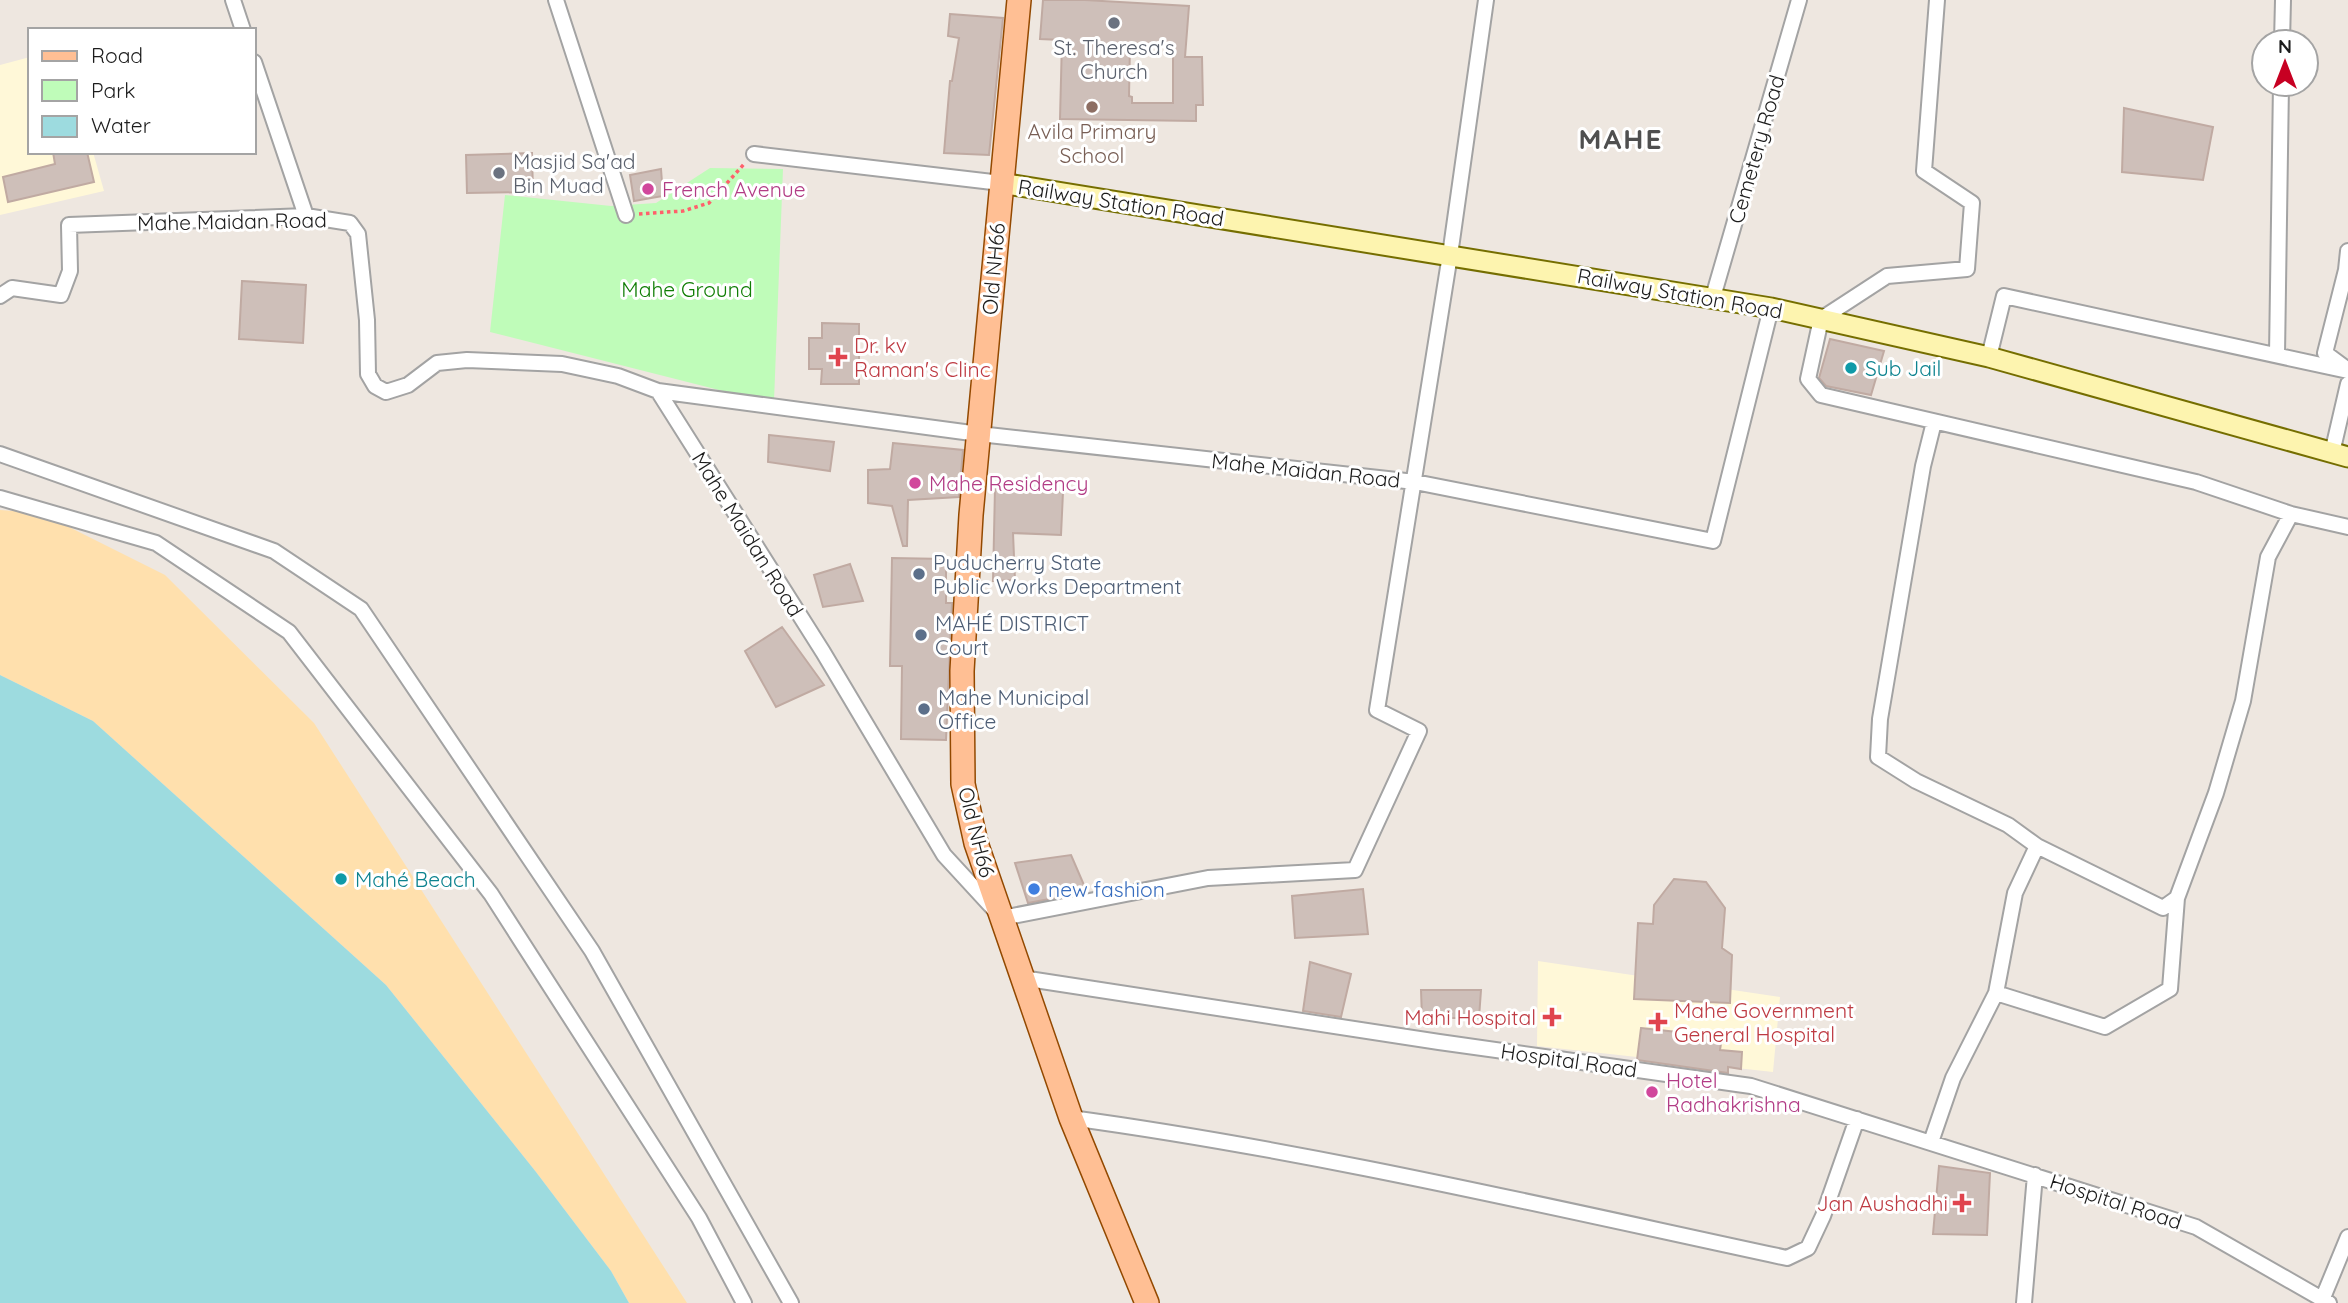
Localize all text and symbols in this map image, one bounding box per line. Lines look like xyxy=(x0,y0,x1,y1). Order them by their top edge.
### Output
marker: St. Theresa's Church xyxy=(1106,15,1122,31)
legend xyxy=(28,28,256,154)
north arrow xyxy=(2250,28,2320,98)
place label: St. Theresa's Church xyxy=(1053,34,1175,84)
text: N xyxy=(2278,34,2292,58)
text: Road xyxy=(91,42,143,68)
street label: Cemetery Road xyxy=(1722,72,1790,226)
text: Park xyxy=(91,77,135,103)
marker: Avila Primary School xyxy=(1084,99,1100,115)
text: Water xyxy=(91,112,151,138)
place label: Avila Primary School xyxy=(1028,118,1156,168)
district label: MAHE xyxy=(1579,121,1663,156)
place label: Masjid Sa'ad Bin Muad xyxy=(513,148,636,198)
marker: Masjid Sa'ad Bin Muad xyxy=(491,165,507,181)
street label: Railway Station Road xyxy=(1016,173,1226,231)
place label: French Avenue xyxy=(662,176,806,202)
marker: French Avenue xyxy=(640,181,656,197)
street label: Mahe Maidan Road xyxy=(137,206,327,236)
street label: Old NH66 xyxy=(976,222,1010,316)
street label: Railway Station Road xyxy=(1575,262,1785,324)
park label: Mahe Ground xyxy=(621,276,753,302)
place label: Dr. kv Raman's Clinc xyxy=(854,332,991,382)
marker: Dr. kv Raman's Clinc xyxy=(828,347,848,367)
place label: Sub Jail xyxy=(1865,355,1941,381)
marker: Sub Jail xyxy=(1843,360,1859,376)
street label: Mahe Maidan Road xyxy=(687,447,809,621)
street label: Mahe Maidan Road xyxy=(1210,447,1402,493)
place label: Mahe Residency xyxy=(929,470,1088,496)
marker: Mahe Residency xyxy=(907,475,923,491)
place label: Puducherry State Public Works Department xyxy=(933,549,1182,599)
marker: Puducherry State Public Works Department xyxy=(911,566,927,582)
place label: MAHÉ DISTRICT Court xyxy=(935,610,1089,660)
marker: MAHÉ DISTRICT Court xyxy=(913,627,929,643)
place label: Mahe Municipal Office xyxy=(938,684,1089,734)
marker: Mahe Municipal Office xyxy=(916,701,932,717)
street label: Old NH66 xyxy=(953,784,1001,880)
place label: Mahé Beach xyxy=(355,866,476,892)
marker: Mahé Beach xyxy=(333,871,349,887)
place label: new fashion xyxy=(1048,876,1165,902)
marker: new fashion xyxy=(1026,881,1042,897)
place label: Mahe Government General Hospital xyxy=(1674,997,1854,1047)
place label: Mahi Hospital xyxy=(1404,1004,1536,1030)
marker: Mahi Hospital xyxy=(1542,1007,1562,1027)
marker: Mahe Government General Hospital xyxy=(1648,1012,1668,1032)
street label: Hospital Road xyxy=(1499,1038,1639,1082)
place label: Hotel Radhakrishna xyxy=(1666,1067,1801,1117)
marker: Hotel Radhakrishna xyxy=(1644,1084,1660,1100)
street label: Hospital Road xyxy=(2047,1167,2185,1235)
place label: Jan Aushadhi xyxy=(1816,1190,1948,1216)
marker: Jan Aushadhi xyxy=(1954,1195,1970,1211)

